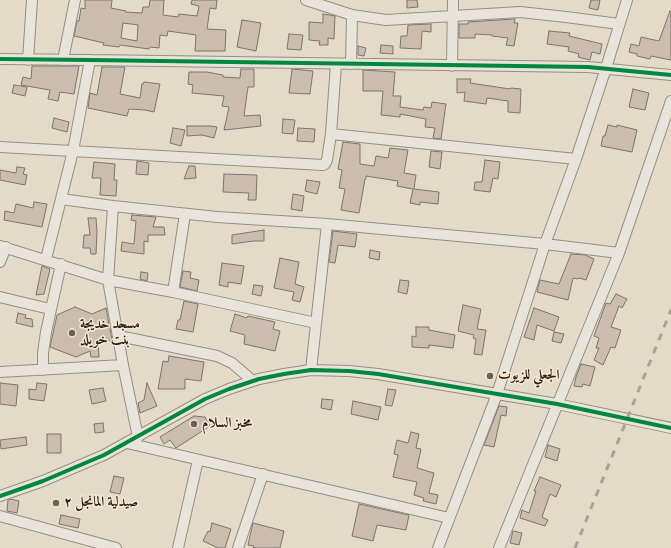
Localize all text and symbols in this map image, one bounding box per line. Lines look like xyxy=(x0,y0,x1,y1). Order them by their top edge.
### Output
place label: مسجد خديجة بنت خويلد xyxy=(80,317,140,350)
marker: مسجد خديجة بنت خويلد xyxy=(67,328,77,338)
place label: الجعلي للزيوت xyxy=(498,368,559,384)
marker: الجعلي للزيوت xyxy=(485,371,495,381)
place label: مخبز السلام xyxy=(202,416,252,432)
marker: مخبز السلام xyxy=(189,419,199,429)
place label: صيدلية المانجل ٢ xyxy=(64,495,138,511)
marker: صيدلية المانجل ٢ xyxy=(51,498,61,508)

